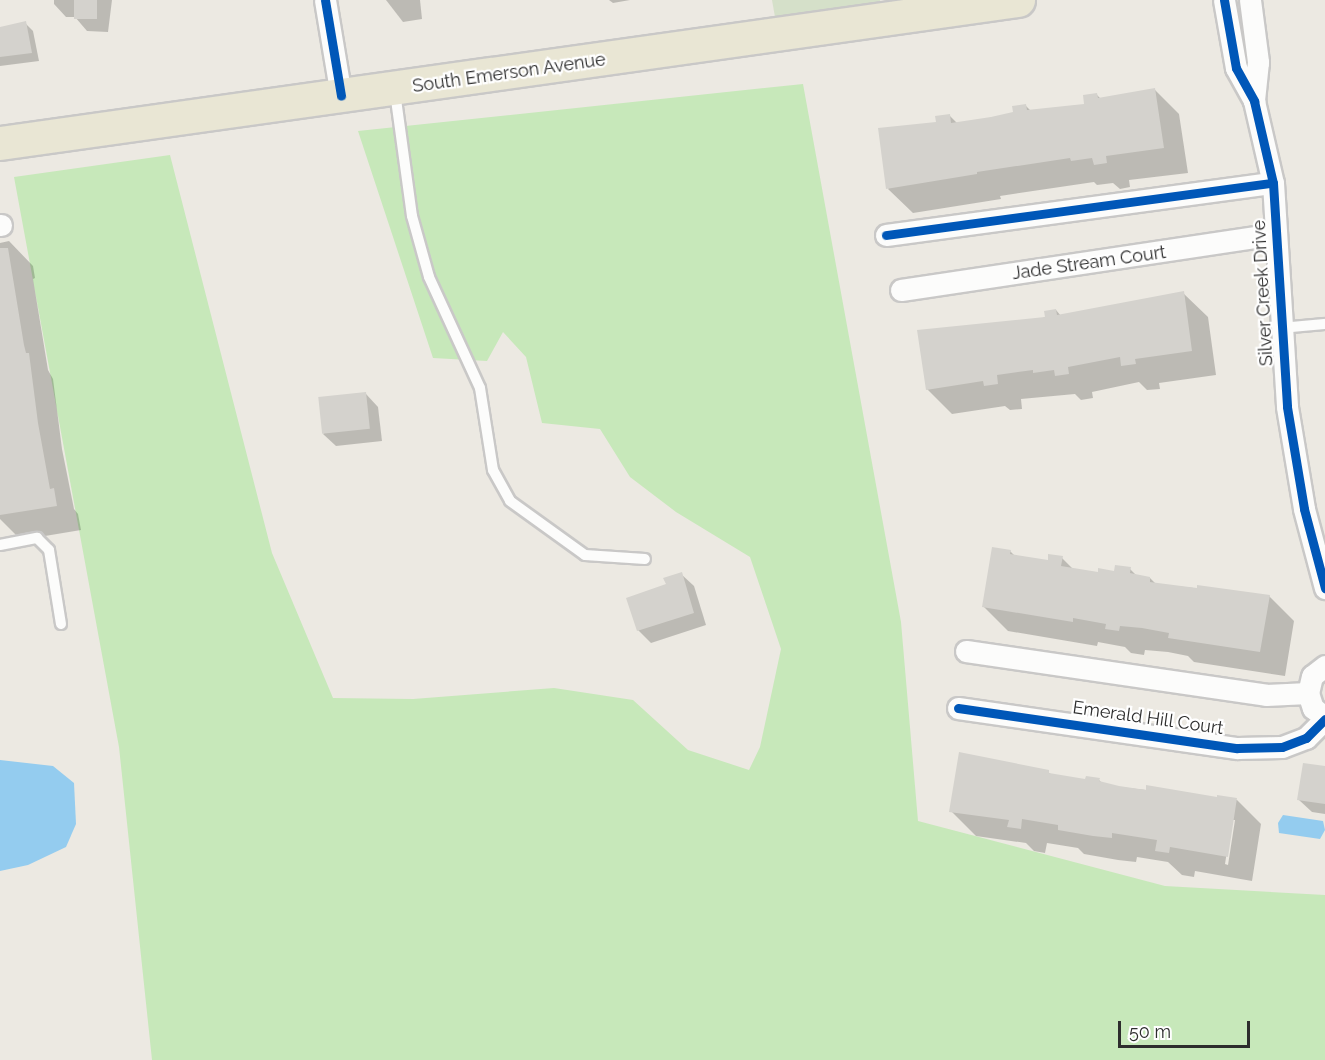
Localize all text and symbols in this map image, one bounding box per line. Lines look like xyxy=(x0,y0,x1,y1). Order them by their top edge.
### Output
street label: South Emerson Avenue xyxy=(411,49,607,97)
street label: Silver Creek Drive xyxy=(1248,219,1278,367)
street label: Jade Stream Court xyxy=(1011,242,1167,284)
street label: Emerald Hill Court xyxy=(1071,697,1225,739)
scale bar xyxy=(1121,1009,1253,1047)
text: 50 m xyxy=(1129,1021,1171,1042)

